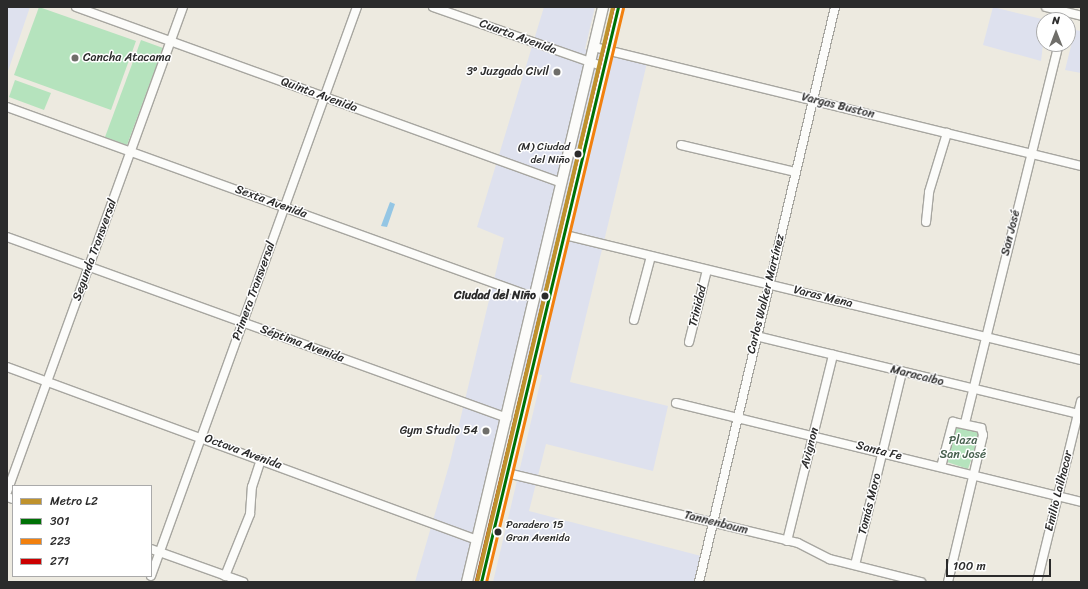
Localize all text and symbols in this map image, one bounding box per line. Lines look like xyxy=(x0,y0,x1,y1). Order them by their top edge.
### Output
text: N xyxy=(1052,11,1060,30)
north arrow xyxy=(1036,12,1076,52)
street label: Cuarta Avenida xyxy=(477,16,559,58)
place label: Cancha Atacama xyxy=(83,51,171,65)
marker: Cancha Atacama xyxy=(70,53,80,63)
place label: 3º Juzgado Civil xyxy=(467,65,549,79)
marker: 3º Juzgado Civil xyxy=(552,67,562,77)
street label: Quinta Avenida xyxy=(279,75,359,115)
street label: Vargas Buston xyxy=(800,90,876,122)
place label: (M) Ciudad del Niño xyxy=(517,141,570,167)
marker: (M) Ciudad del Niño xyxy=(573,149,583,159)
street label: Sexta Avenida xyxy=(233,182,309,222)
street label: Segunda Transversal xyxy=(70,197,120,303)
street label: San José xyxy=(998,209,1024,257)
street label: Carlos Walker Martínez xyxy=(744,233,788,355)
street label: Primera Transversal xyxy=(229,240,279,342)
street label: Varas Mena xyxy=(792,283,854,311)
street label: Trinidad xyxy=(686,284,710,328)
place label: Ciudad del Niño xyxy=(454,289,536,303)
marker: Ciudad del Niño xyxy=(539,290,551,302)
street label: Séptima Avenida xyxy=(258,322,346,366)
street label: Maracaibo xyxy=(889,362,945,390)
place label: Gym Studio 54 xyxy=(399,424,478,438)
marker: Gym Studio 54 xyxy=(481,426,491,436)
street label: Avignon xyxy=(798,426,822,470)
street label: Octava Avenida xyxy=(202,431,284,473)
park label: Plaza San José xyxy=(940,434,986,462)
street label: Santa Fe xyxy=(854,438,904,464)
street label: Emilio Lailhacar xyxy=(1042,449,1076,533)
street label: Tomás Moro xyxy=(855,472,885,536)
legend xyxy=(12,485,152,577)
text: Metro L2 xyxy=(50,490,98,512)
street label: Tannenbaum xyxy=(682,508,750,538)
text: 301 xyxy=(50,510,69,532)
place label: Paradero 15 Gran Avenida xyxy=(506,519,570,545)
marker: Paradero 15 Gran Avenida xyxy=(493,527,503,537)
text: 223 xyxy=(50,530,70,552)
text: 271 xyxy=(50,550,69,572)
scale bar xyxy=(948,551,1053,577)
text: 100 m xyxy=(953,555,986,577)

